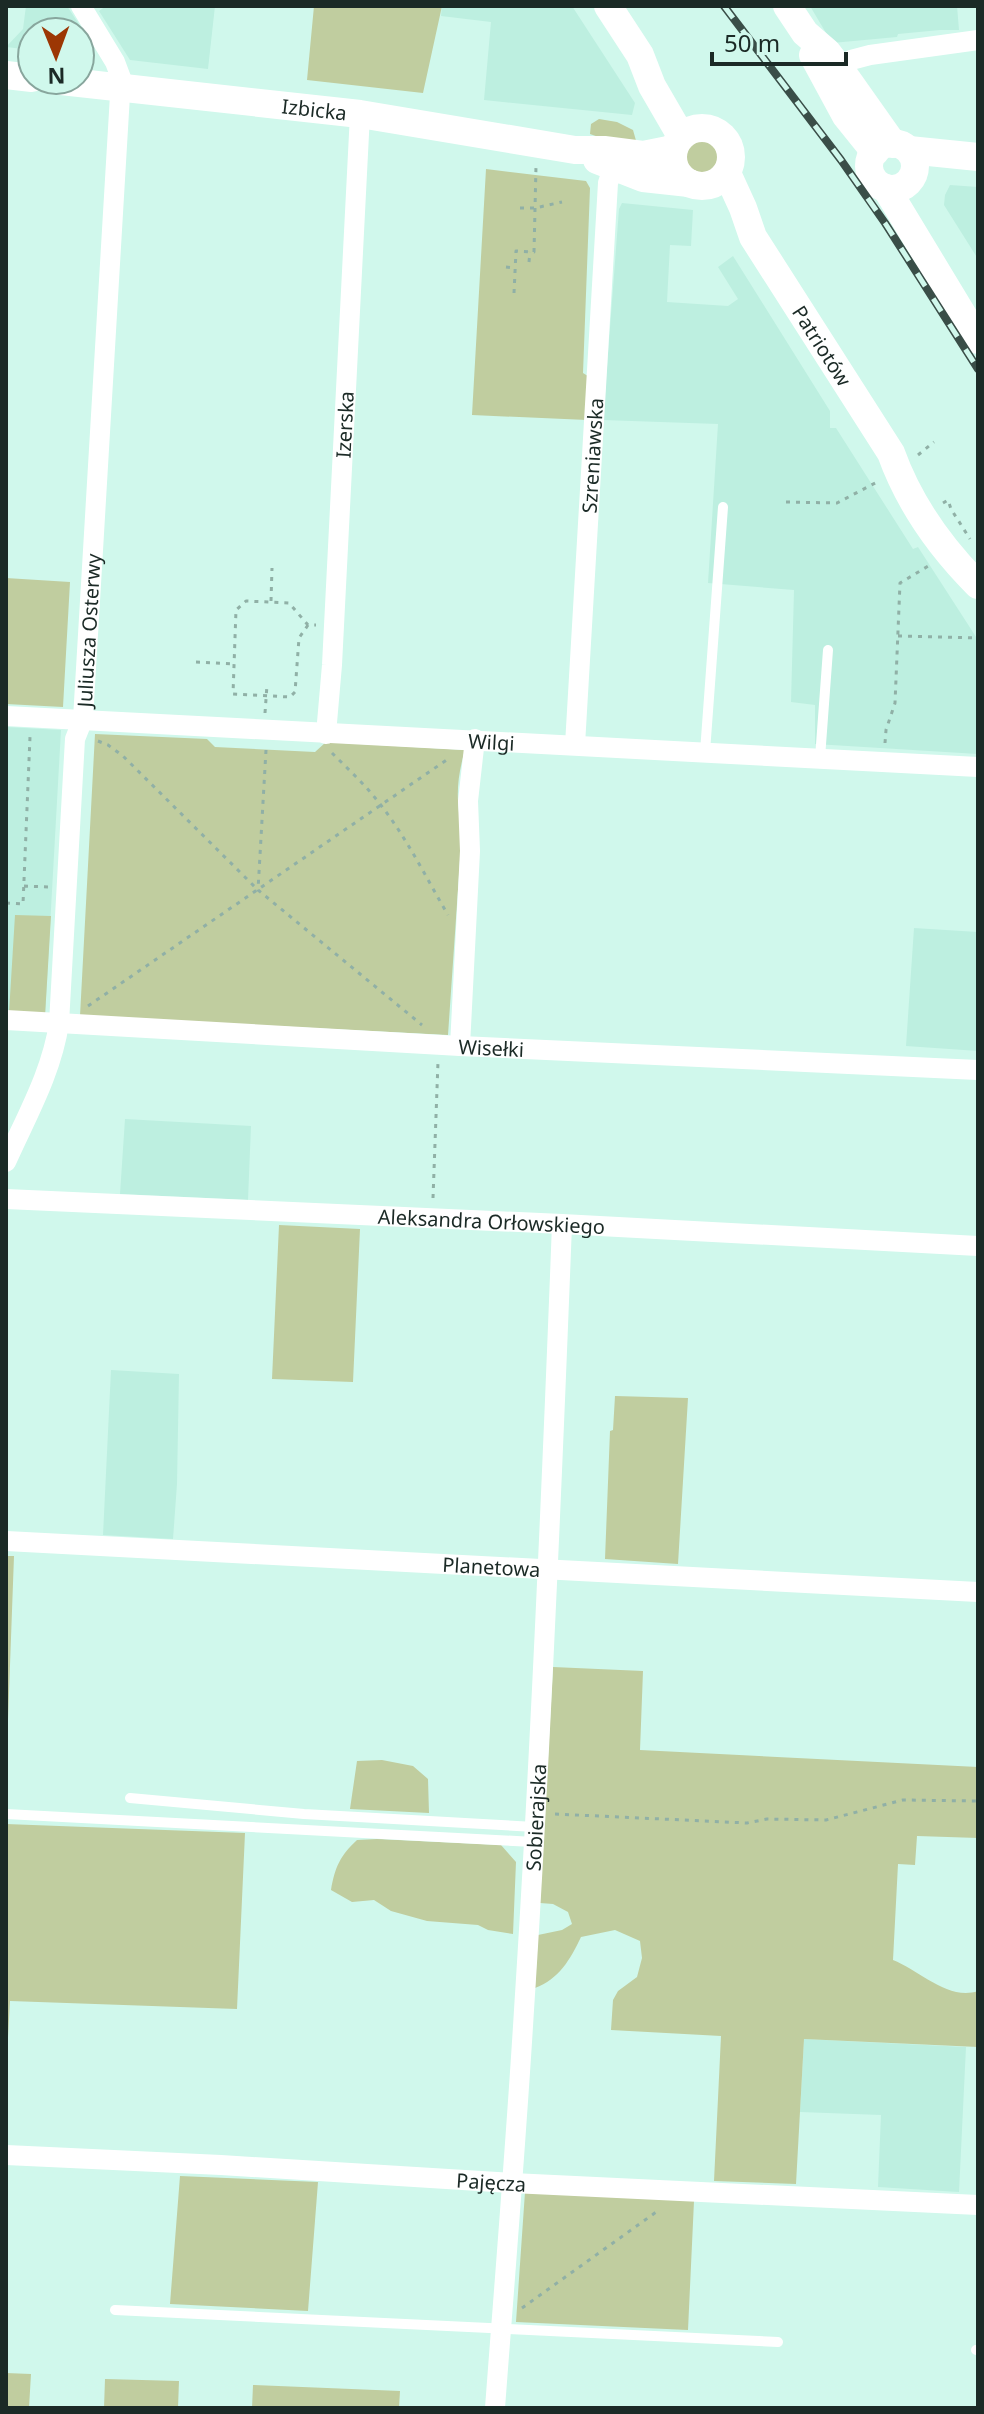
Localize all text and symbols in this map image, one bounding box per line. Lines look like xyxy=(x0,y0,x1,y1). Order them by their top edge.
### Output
north arrow xyxy=(16,16,96,96)
scale bar xyxy=(712,16,846,66)
text: 50 m xyxy=(724,26,780,59)
text: N xyxy=(47,62,66,92)
street label: Izbicka xyxy=(281,92,348,126)
street label: Patriotów xyxy=(787,300,858,391)
street label: Izerska xyxy=(329,390,359,459)
street label: Szreniawska xyxy=(575,397,609,514)
street label: Juliusza Osterwy xyxy=(70,552,106,710)
street label: Wilgi xyxy=(467,727,515,756)
street label: Wisełki xyxy=(458,1032,525,1062)
street label: Aleksandra Orłowskiego xyxy=(377,1202,606,1240)
street label: Planetowa xyxy=(442,1550,541,1583)
street label: Sobierajska xyxy=(519,1763,552,1872)
street label: Pajęcza xyxy=(455,2166,527,2197)

